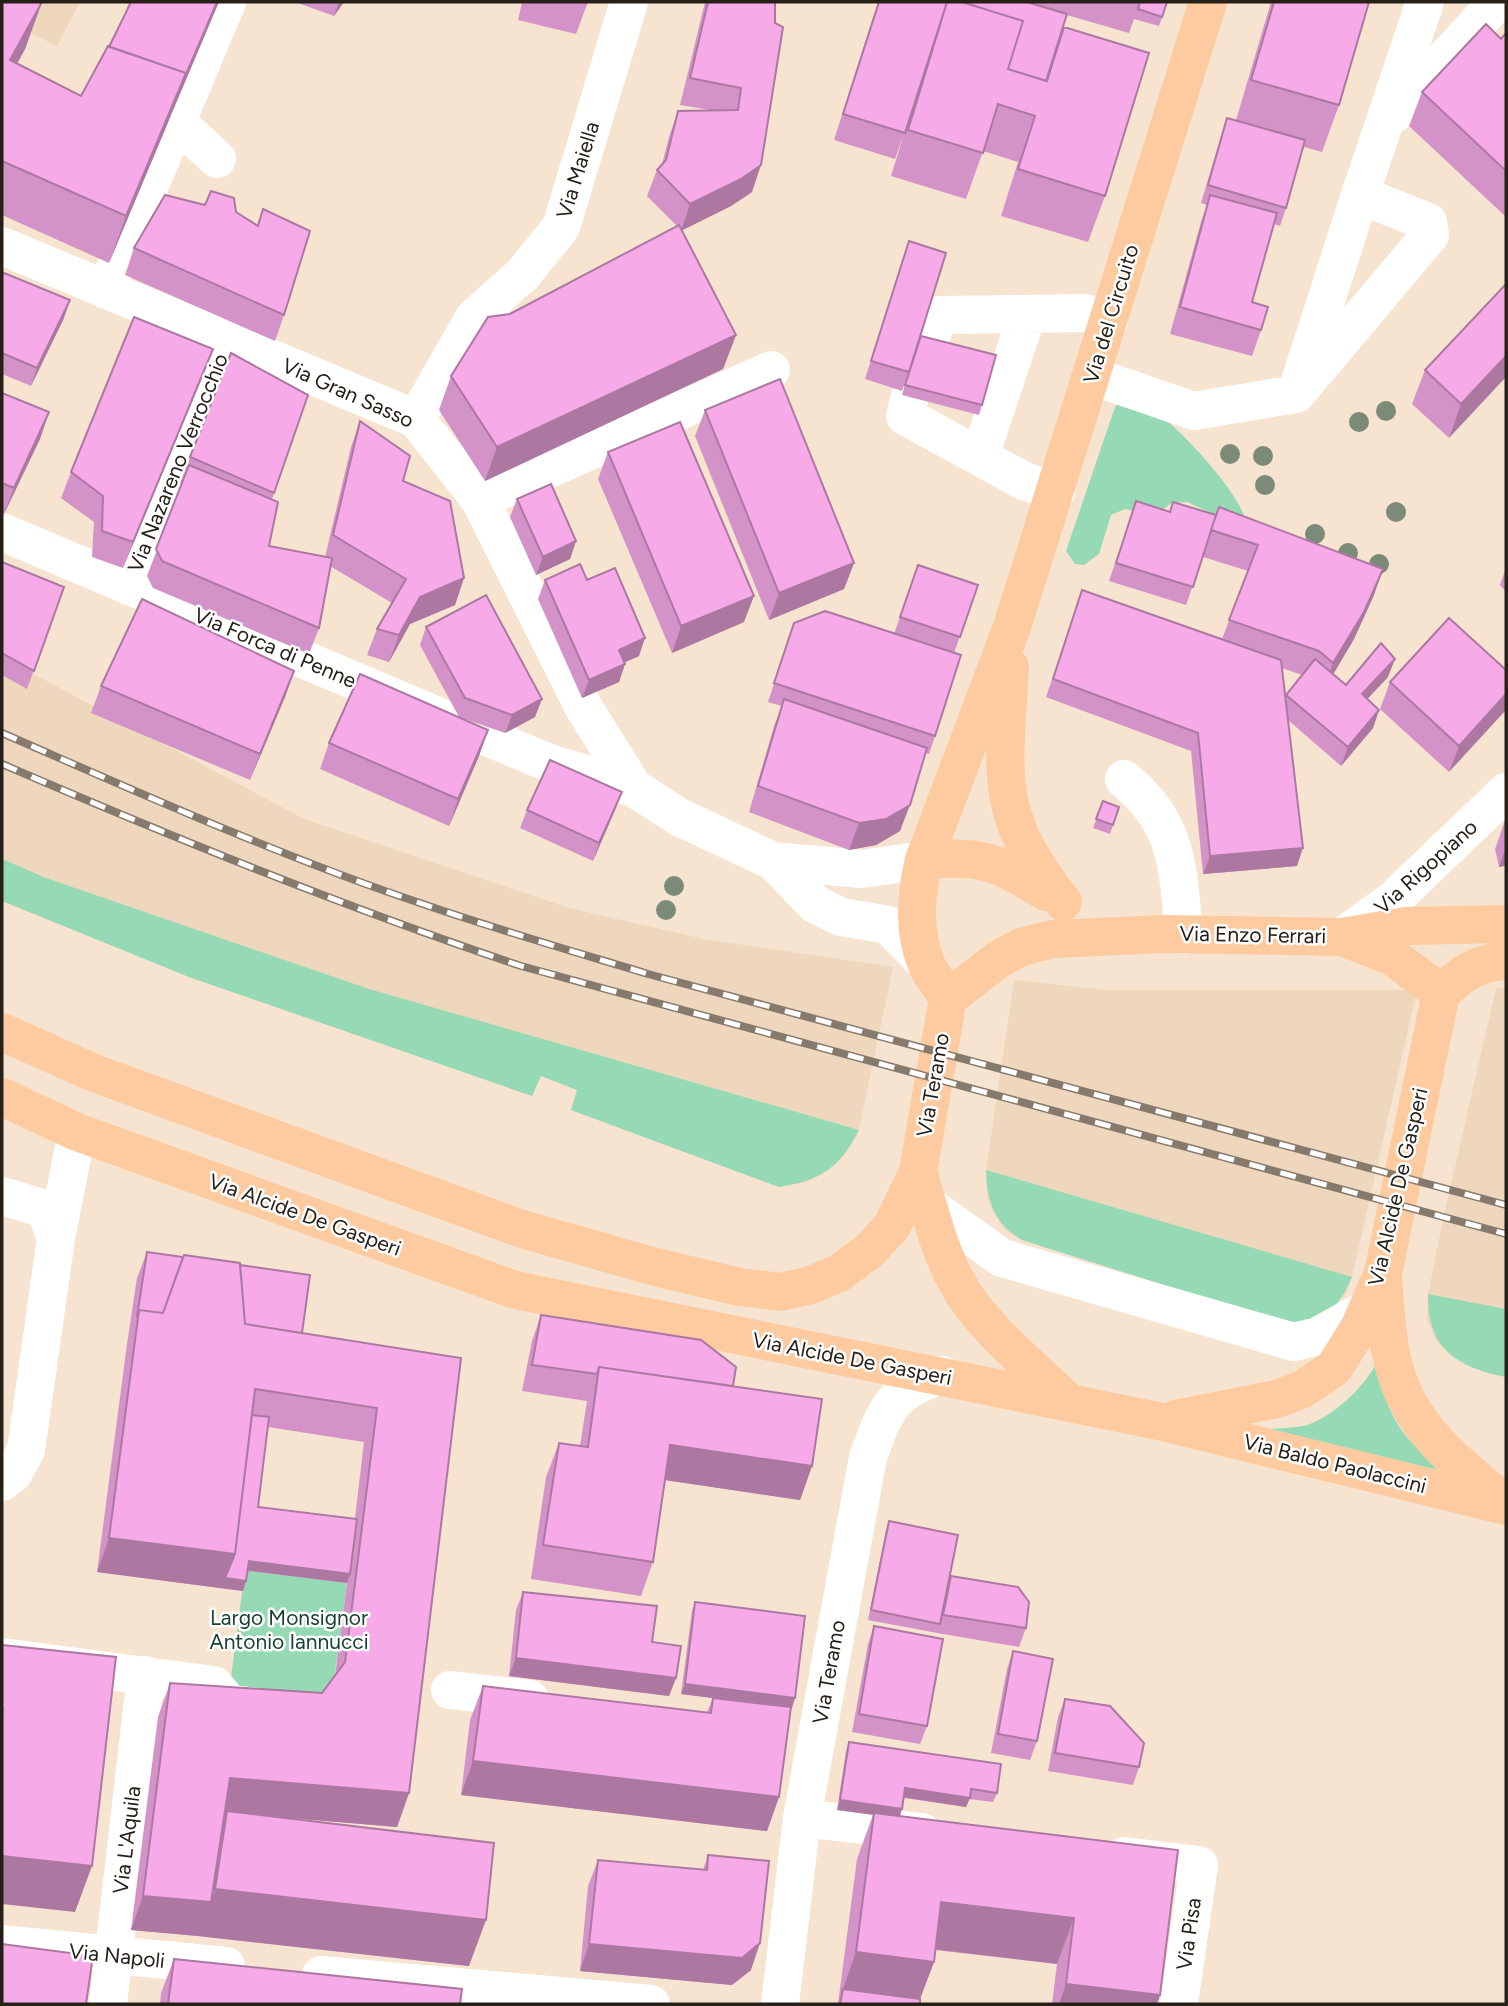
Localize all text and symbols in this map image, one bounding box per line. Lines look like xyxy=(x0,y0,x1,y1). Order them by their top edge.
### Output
street label: Via Maiella xyxy=(551,118,604,221)
street label: Via del Circuito xyxy=(1078,241,1144,386)
street label: Via Nazareno Verrocchio xyxy=(122,350,233,576)
street label: Via Gran Sasso xyxy=(279,352,418,433)
street label: Via Forca di Penne xyxy=(190,602,360,693)
street label: Via Rigopiano xyxy=(1369,814,1482,919)
street label: Via Enzo Ferrari xyxy=(1179,921,1327,948)
street label: Via Teramo xyxy=(911,1031,954,1139)
street label: Via Alcide De Gasperi xyxy=(1363,1085,1432,1288)
street label: Via Alcide De Gasperi xyxy=(206,1168,405,1261)
street label: Via Alcide De Gasperi xyxy=(750,1327,954,1390)
street label: Via Baldo Paolaccini xyxy=(1241,1429,1429,1498)
park label: Largo Monsignor Antonio Iannucci xyxy=(209,1605,369,1654)
street label: Via Teramo xyxy=(807,1618,850,1726)
street label: Via L'Aquila xyxy=(107,1785,146,1895)
street label: Via Pisa xyxy=(1171,1896,1206,1972)
street label: Via Napoli xyxy=(68,1938,166,1973)

